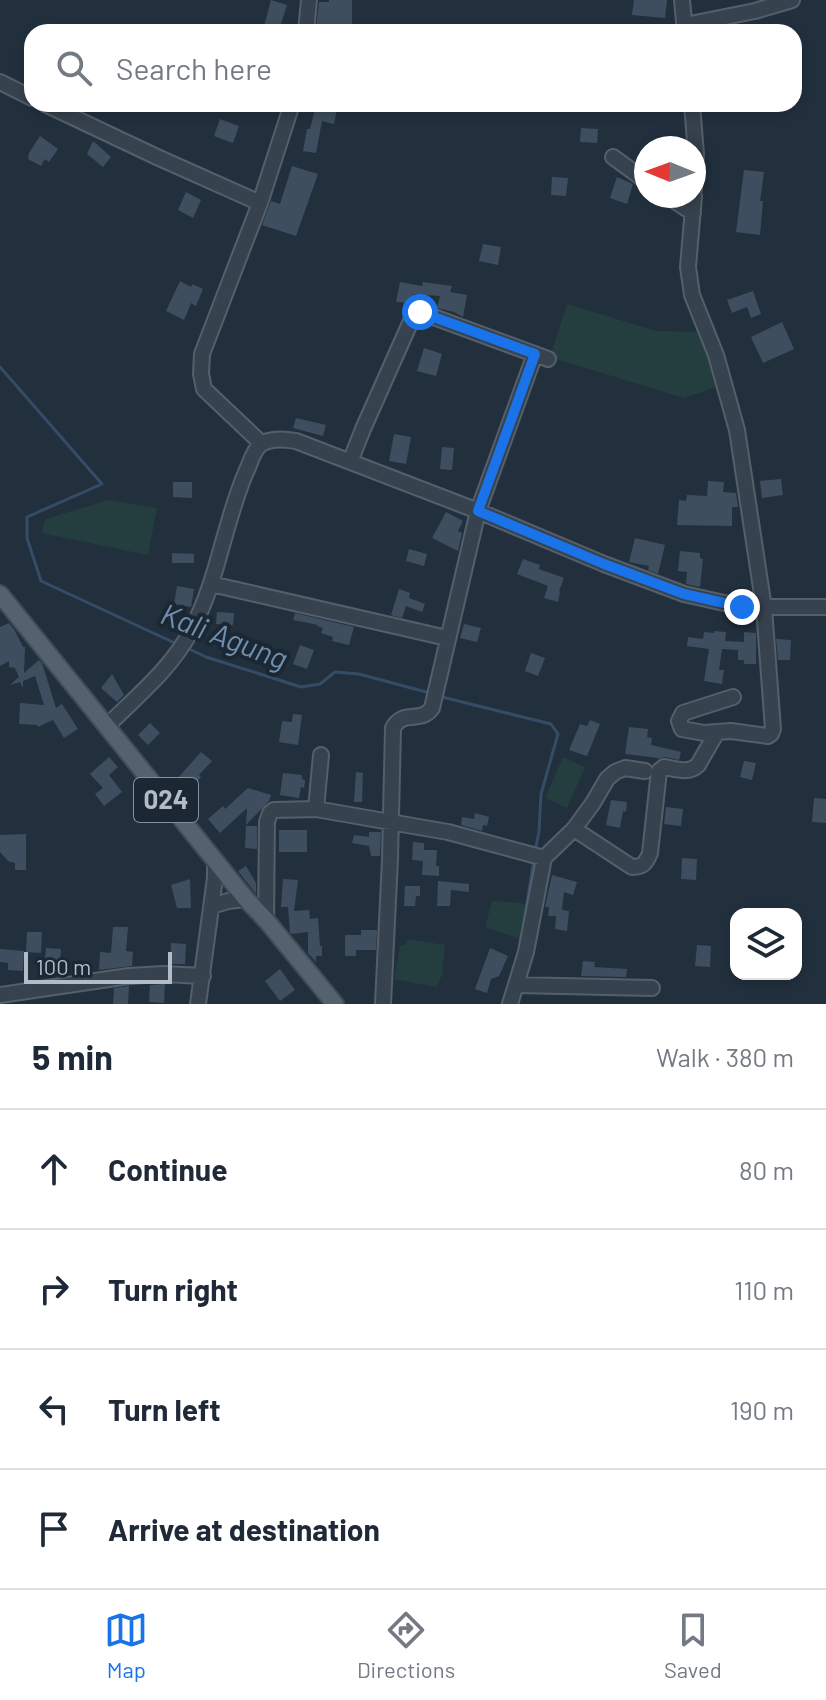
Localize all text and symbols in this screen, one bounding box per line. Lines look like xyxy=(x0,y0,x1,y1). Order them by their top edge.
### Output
search box xyxy=(24,24,802,112)
icon: search xyxy=(52,46,96,90)
text: Search here xyxy=(116,50,272,86)
north arrow xyxy=(634,136,706,208)
route start xyxy=(402,294,438,330)
route end xyxy=(724,589,760,625)
water label: Kali Agung xyxy=(156,595,293,676)
road number: 024 xyxy=(134,778,198,822)
map controls xyxy=(730,908,802,980)
button: layers xyxy=(730,908,802,980)
scale bar xyxy=(24,948,172,984)
text: 100 m xyxy=(36,953,91,979)
text: 5 min xyxy=(32,1036,113,1077)
text: Walk · 380 m xyxy=(656,1041,794,1072)
icon: ahead xyxy=(32,1147,76,1191)
text: Continue xyxy=(108,1151,228,1187)
text: 80 m xyxy=(739,1154,794,1185)
icon: right xyxy=(32,1267,76,1311)
text: Turn right xyxy=(108,1271,238,1307)
text: 110 m xyxy=(734,1274,794,1305)
icon: left xyxy=(32,1387,76,1431)
text: Turn left xyxy=(108,1391,221,1427)
text: 190 m xyxy=(730,1394,794,1425)
icon: arrive xyxy=(32,1507,76,1551)
text: Arrive at destination xyxy=(108,1511,380,1547)
tab: Map xyxy=(104,1608,148,1682)
tab: Directions xyxy=(357,1608,455,1682)
tab: Saved xyxy=(664,1608,722,1682)

